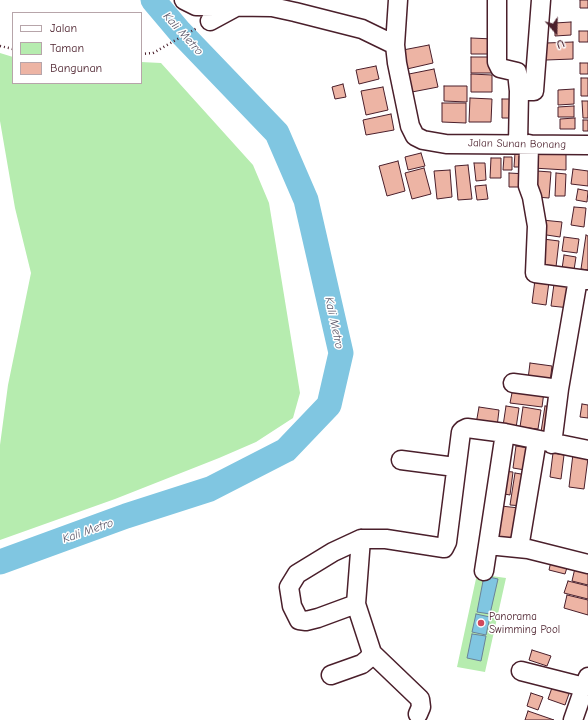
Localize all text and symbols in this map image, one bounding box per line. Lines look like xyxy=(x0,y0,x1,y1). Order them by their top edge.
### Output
water label: Kali Metro xyxy=(160,10,206,58)
legend xyxy=(12,12,142,84)
north arrow xyxy=(536,12,576,52)
text: Jalan xyxy=(50,21,77,35)
text: U xyxy=(555,36,566,51)
text: Taman xyxy=(50,41,84,55)
text: Bangunan xyxy=(50,61,102,75)
street label: Jalan Sunan Bonang xyxy=(468,137,566,151)
water label: Kali Metro xyxy=(321,296,347,350)
water label: Kali Metro xyxy=(61,516,115,546)
place label: Panorama Swimming Pool xyxy=(489,610,560,636)
marker: Panorama Swimming Pool xyxy=(476,618,486,628)

